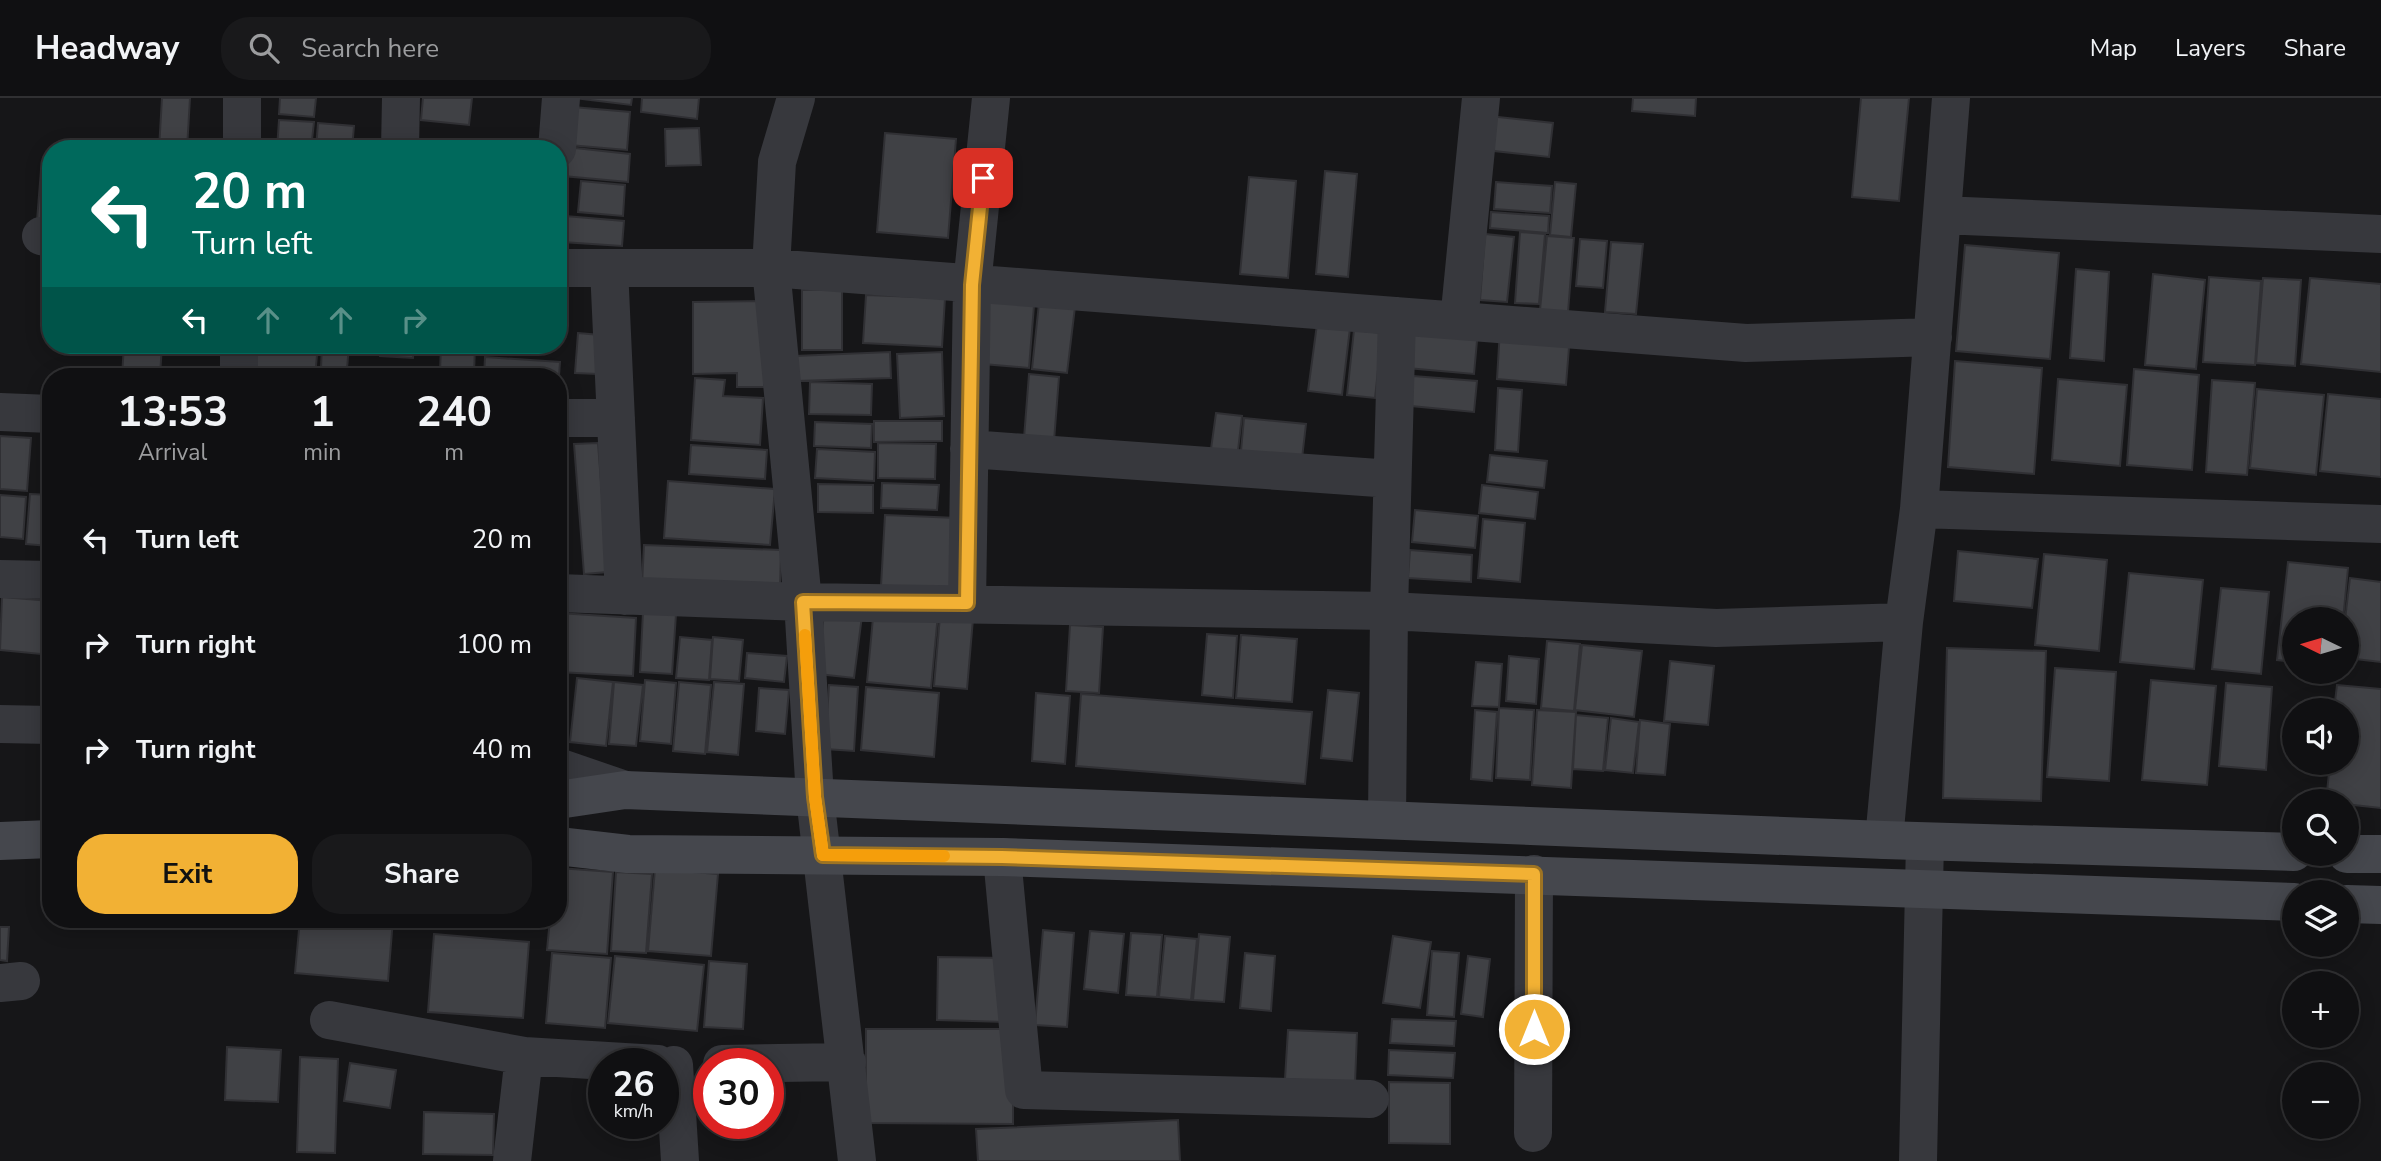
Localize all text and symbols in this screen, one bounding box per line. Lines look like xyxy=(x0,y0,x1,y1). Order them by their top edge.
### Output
search box xyxy=(221,17,711,80)
text: Headway xyxy=(35,26,179,71)
icon: search xyxy=(245,29,283,67)
text: Search here xyxy=(301,31,439,66)
text: Map xyxy=(2090,32,2137,64)
text: Layers xyxy=(2175,32,2246,64)
text: Share xyxy=(2284,32,2346,64)
pin xyxy=(953,148,1013,208)
text: 20 m xyxy=(192,158,307,225)
icon: arrive xyxy=(964,159,1002,197)
icon: left xyxy=(77,168,168,259)
text: Turn left xyxy=(192,222,312,265)
icon: left xyxy=(176,301,214,339)
icon: ahead xyxy=(249,301,287,339)
icon: ahead xyxy=(322,301,360,339)
icon: right xyxy=(395,301,433,339)
text: 13:53 xyxy=(117,384,228,441)
text: 1 xyxy=(310,384,335,441)
text: 240 xyxy=(416,384,492,441)
text: Arrival xyxy=(138,437,207,468)
text: min xyxy=(303,437,341,468)
text: m xyxy=(444,437,464,468)
icon: left xyxy=(77,521,115,559)
text: Turn left xyxy=(136,522,239,557)
text: 20 m xyxy=(472,522,532,557)
north arrow xyxy=(2282,607,2359,684)
map controls xyxy=(2282,607,2359,1139)
icon: right xyxy=(77,626,115,664)
text: Turn right xyxy=(136,627,255,662)
text: 100 m xyxy=(456,627,532,662)
button: sound xyxy=(2282,698,2359,775)
icon: right xyxy=(77,731,115,769)
text: Turn right xyxy=(136,732,255,767)
text: 40 m xyxy=(472,732,532,767)
button: search xyxy=(2282,789,2359,866)
button: Exit xyxy=(77,834,298,914)
button: Share xyxy=(312,834,532,914)
button: layers xyxy=(2282,880,2359,957)
button: + xyxy=(2282,971,2359,1048)
position arrow xyxy=(1497,992,1571,1066)
speed limit sign: 30 xyxy=(693,1048,784,1139)
text: 26 xyxy=(612,1061,655,1108)
button: − xyxy=(2282,1062,2359,1139)
text: km/h xyxy=(614,1099,653,1123)

